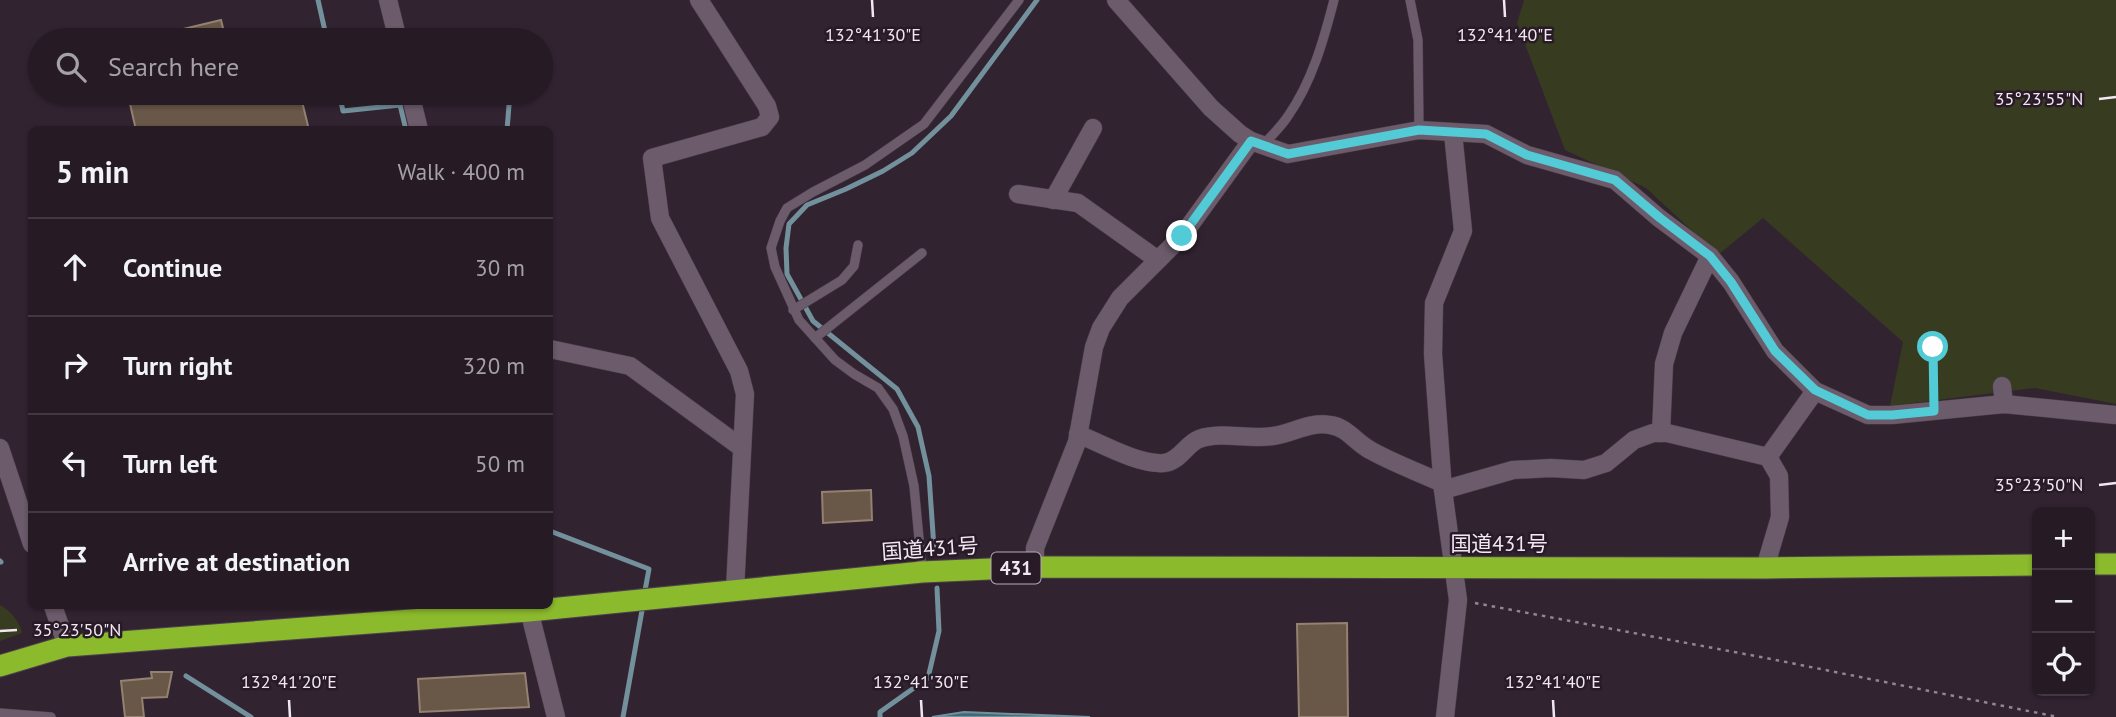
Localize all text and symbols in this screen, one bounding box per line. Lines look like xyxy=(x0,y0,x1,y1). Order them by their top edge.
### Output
text: 132°41'30"E xyxy=(825,23,921,46)
text: 132°41'40"E xyxy=(1457,23,1553,46)
search box xyxy=(28,28,553,105)
icon: search xyxy=(52,48,90,86)
text: Search here xyxy=(108,50,239,83)
text: 35°23'55"N xyxy=(1995,87,2083,110)
text: 5 min xyxy=(56,152,129,191)
text: Walk · 400 m xyxy=(398,157,525,186)
route end xyxy=(1166,220,1197,251)
icon: ahead xyxy=(56,248,94,286)
text: Continue xyxy=(123,251,222,284)
text: 30 m xyxy=(475,253,525,282)
route start xyxy=(1917,331,1948,362)
icon: right xyxy=(56,346,94,384)
text: Turn right xyxy=(123,349,232,382)
text: 320 m xyxy=(463,351,525,380)
icon: left xyxy=(56,444,94,482)
text: Turn left xyxy=(123,447,217,480)
text: 50 m xyxy=(475,449,525,478)
text: 35°23'50"N xyxy=(1995,473,2083,496)
map controls xyxy=(2032,507,2095,696)
button: + xyxy=(2032,507,2095,570)
street label: 国道431号 xyxy=(1450,530,1548,557)
street label: 国道431号 xyxy=(880,532,979,565)
icon: arrive xyxy=(56,542,94,580)
text: Arrive at destination xyxy=(123,545,350,578)
road number: 431 xyxy=(992,552,1040,583)
button: − xyxy=(2032,570,2095,633)
text: 35°23'50"N xyxy=(33,618,121,641)
button: locate xyxy=(2032,633,2095,696)
text: 132°41'20"E xyxy=(241,670,337,693)
text: 132°41'30"E xyxy=(873,670,969,693)
text: 132°41'40"E xyxy=(1505,670,1601,693)

